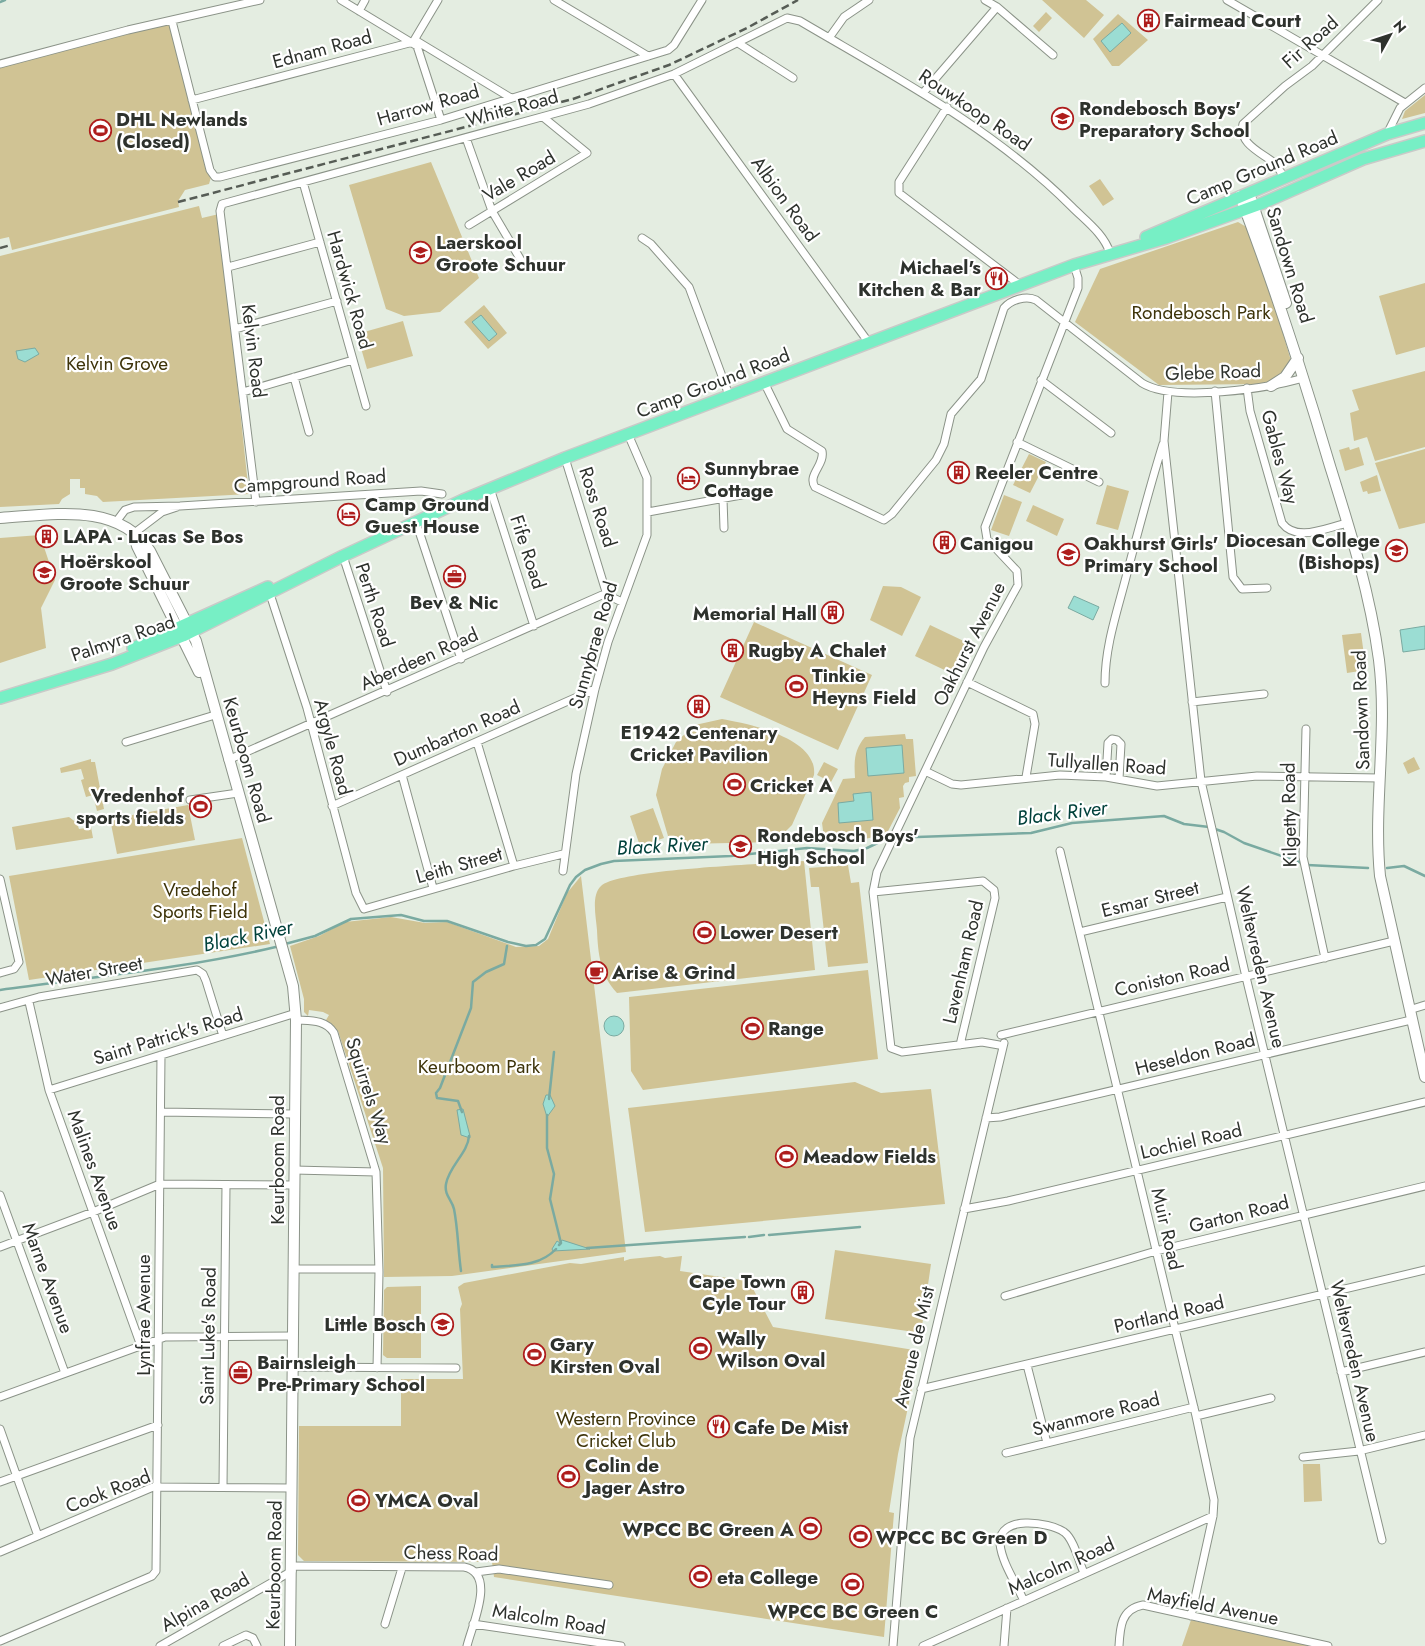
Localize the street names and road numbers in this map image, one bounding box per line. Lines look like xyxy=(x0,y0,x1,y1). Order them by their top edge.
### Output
street label: Fir Road xyxy=(1276,9,1344,75)
street label: Ednam Road xyxy=(269,23,375,75)
street label: Rouwkoop Road xyxy=(913,62,1037,158)
street label: Harrow Road xyxy=(374,78,482,132)
street label: White Road xyxy=(463,83,561,133)
street label: Camp Ground Road xyxy=(1182,124,1342,212)
street label: Vale Road xyxy=(477,144,561,208)
street label: Albion Road xyxy=(745,151,825,247)
street label: Sandown Road xyxy=(1260,204,1320,326)
street label: Hardwick Road xyxy=(320,228,380,352)
street label: Kelvin Road xyxy=(235,303,273,399)
street label: Camp Ground Road xyxy=(632,341,794,425)
street label: Glebe Road xyxy=(1164,357,1262,387)
street label: Gables Way xyxy=(1254,407,1306,508)
street label: Campground Road xyxy=(233,462,387,500)
street label: Ross Road xyxy=(572,463,624,551)
street label: Fife Road xyxy=(503,512,553,592)
street label: Perth Road xyxy=(349,559,401,651)
street label: Oakhurst Avenue xyxy=(926,577,1012,711)
street label: Sunnybrae Road xyxy=(562,578,624,712)
street label: Palmyra Road xyxy=(67,608,179,668)
street label: Aberdeen Road xyxy=(356,621,482,697)
street label: Sandown Road xyxy=(1345,650,1377,770)
street label: Dumbarton Road xyxy=(389,693,525,773)
street label: Keurboom Road xyxy=(216,694,278,826)
street label: Argyle Road xyxy=(307,696,359,798)
street label: Tullyallen Road xyxy=(1047,746,1167,782)
street label: Kilgetty Road xyxy=(1275,762,1303,868)
street label: Leith Street xyxy=(413,840,506,890)
street label: Esmar Street xyxy=(1098,874,1202,924)
street label: Weltevreden Avenue xyxy=(1229,883,1293,1051)
street label: Lavenham Road xyxy=(936,898,990,1026)
street label: Water Street xyxy=(43,949,145,993)
street label: Coniston Road xyxy=(1112,951,1232,1003)
street label: Saint Patrick's Road xyxy=(90,1000,246,1072)
street label: Heseldon Road xyxy=(1132,1026,1258,1082)
street label: Squirrels Way xyxy=(339,1034,399,1148)
street label: Keurboom Road xyxy=(264,1095,291,1225)
street label: Malines Avenue xyxy=(61,1106,129,1234)
street label: Lochiel Road xyxy=(1137,1116,1245,1166)
street label: Muir Road xyxy=(1144,1185,1190,1273)
street label: Garton Road xyxy=(1186,1189,1292,1239)
street label: Marne Avenue xyxy=(16,1219,81,1337)
street label: Lynfrae Avenue xyxy=(130,1254,157,1376)
street label: Saint Luke's Road xyxy=(193,1267,223,1405)
street label: Weltevreden Avenue xyxy=(1323,1277,1387,1445)
street label: Avenue de Mist xyxy=(887,1283,941,1410)
street label: Portland Road xyxy=(1111,1288,1227,1340)
street label: Swanmore Road xyxy=(1029,1385,1163,1443)
street label: Cook Road xyxy=(62,1462,154,1520)
street label: Keurboom Road xyxy=(259,1500,289,1630)
street label: Malcolm Road xyxy=(1003,1530,1119,1602)
street label: Chess Road xyxy=(403,1539,499,1567)
street label: Alpina Road xyxy=(156,1566,254,1638)
street label: Mayfield Avenue xyxy=(1145,1580,1281,1632)
street label: Malcolm Road xyxy=(490,1597,608,1641)

